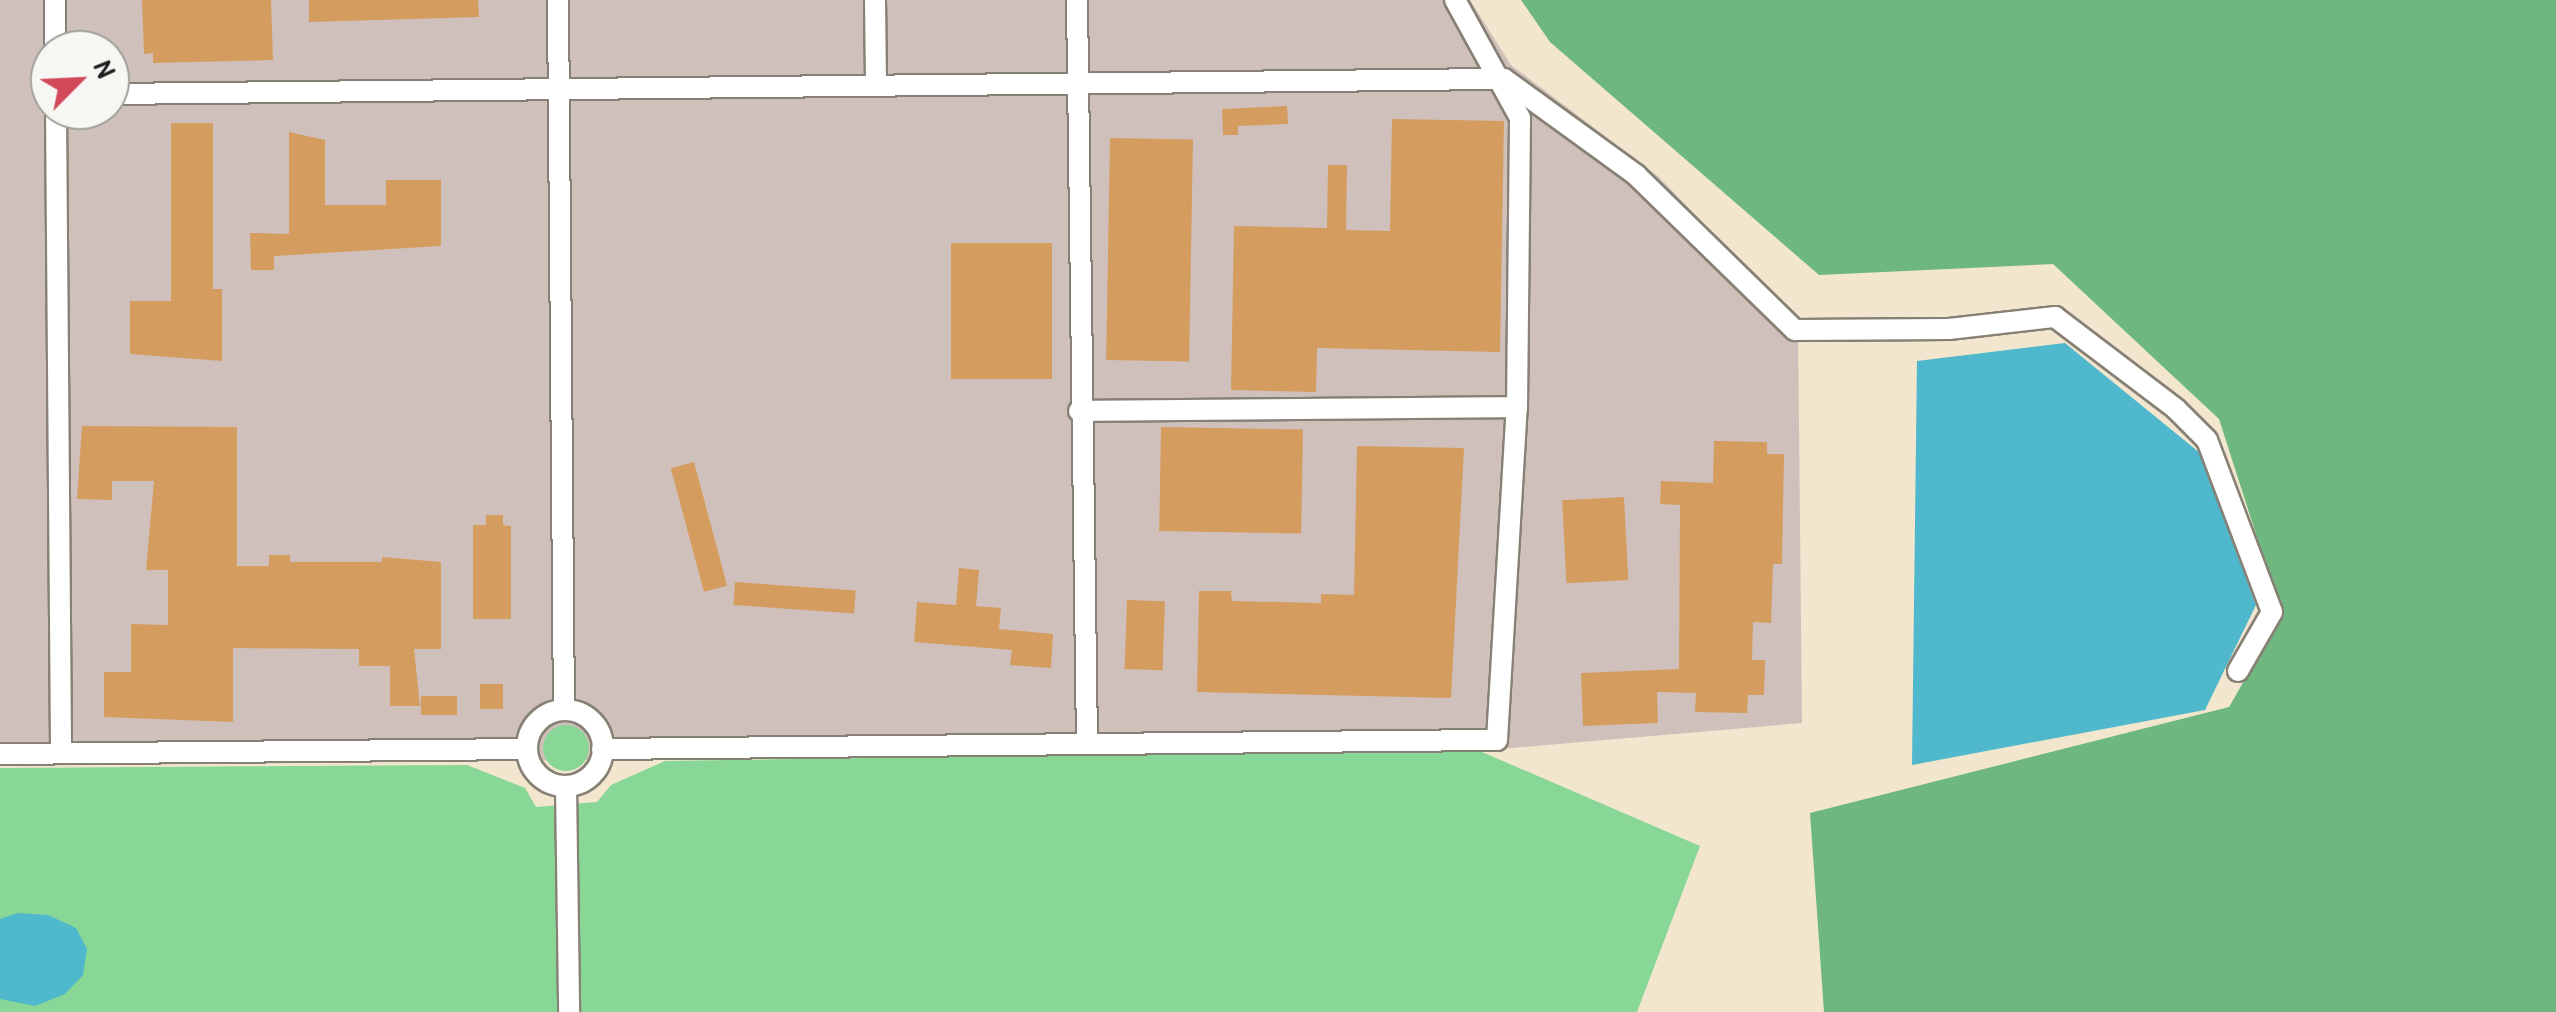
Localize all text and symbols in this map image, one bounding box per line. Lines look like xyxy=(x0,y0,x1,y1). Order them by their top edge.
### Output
north arrow xyxy=(30,30,130,130)
text: N xyxy=(85,54,126,83)

